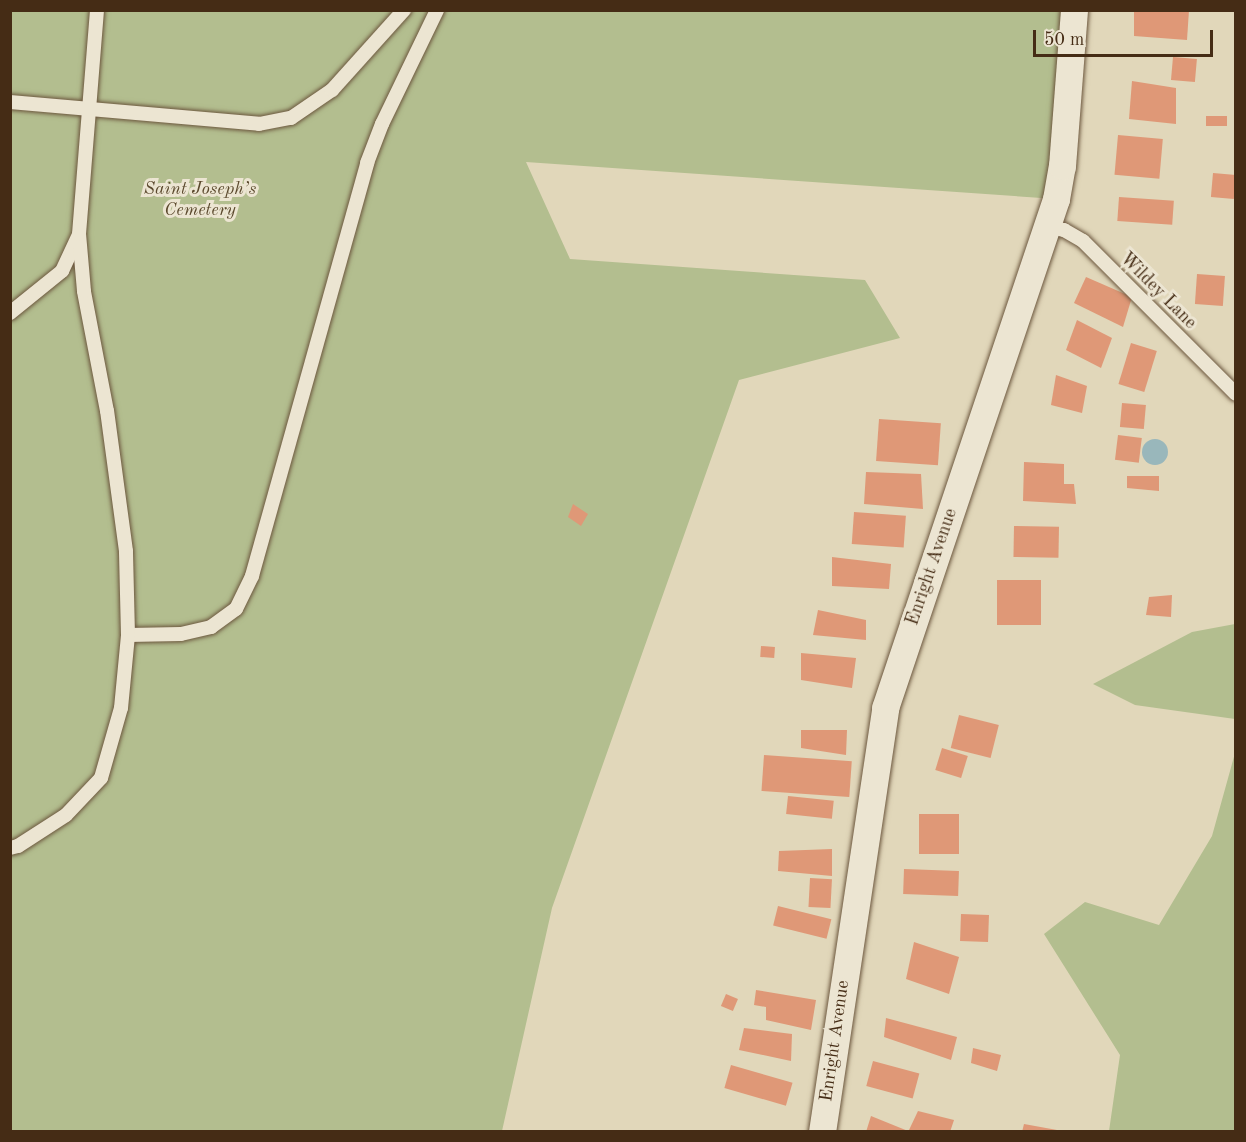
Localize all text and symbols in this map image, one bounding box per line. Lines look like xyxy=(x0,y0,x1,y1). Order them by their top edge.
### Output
scale bar xyxy=(1036,18,1216,56)
text: 50 m xyxy=(1044,31,1084,49)
park label: Saint Joseph’s Cemetery xyxy=(144,179,256,222)
street label: Wildey Lane xyxy=(1115,248,1201,334)
street label: Enright Avenue xyxy=(902,506,962,628)
street label: Enright Avenue xyxy=(816,979,854,1103)

